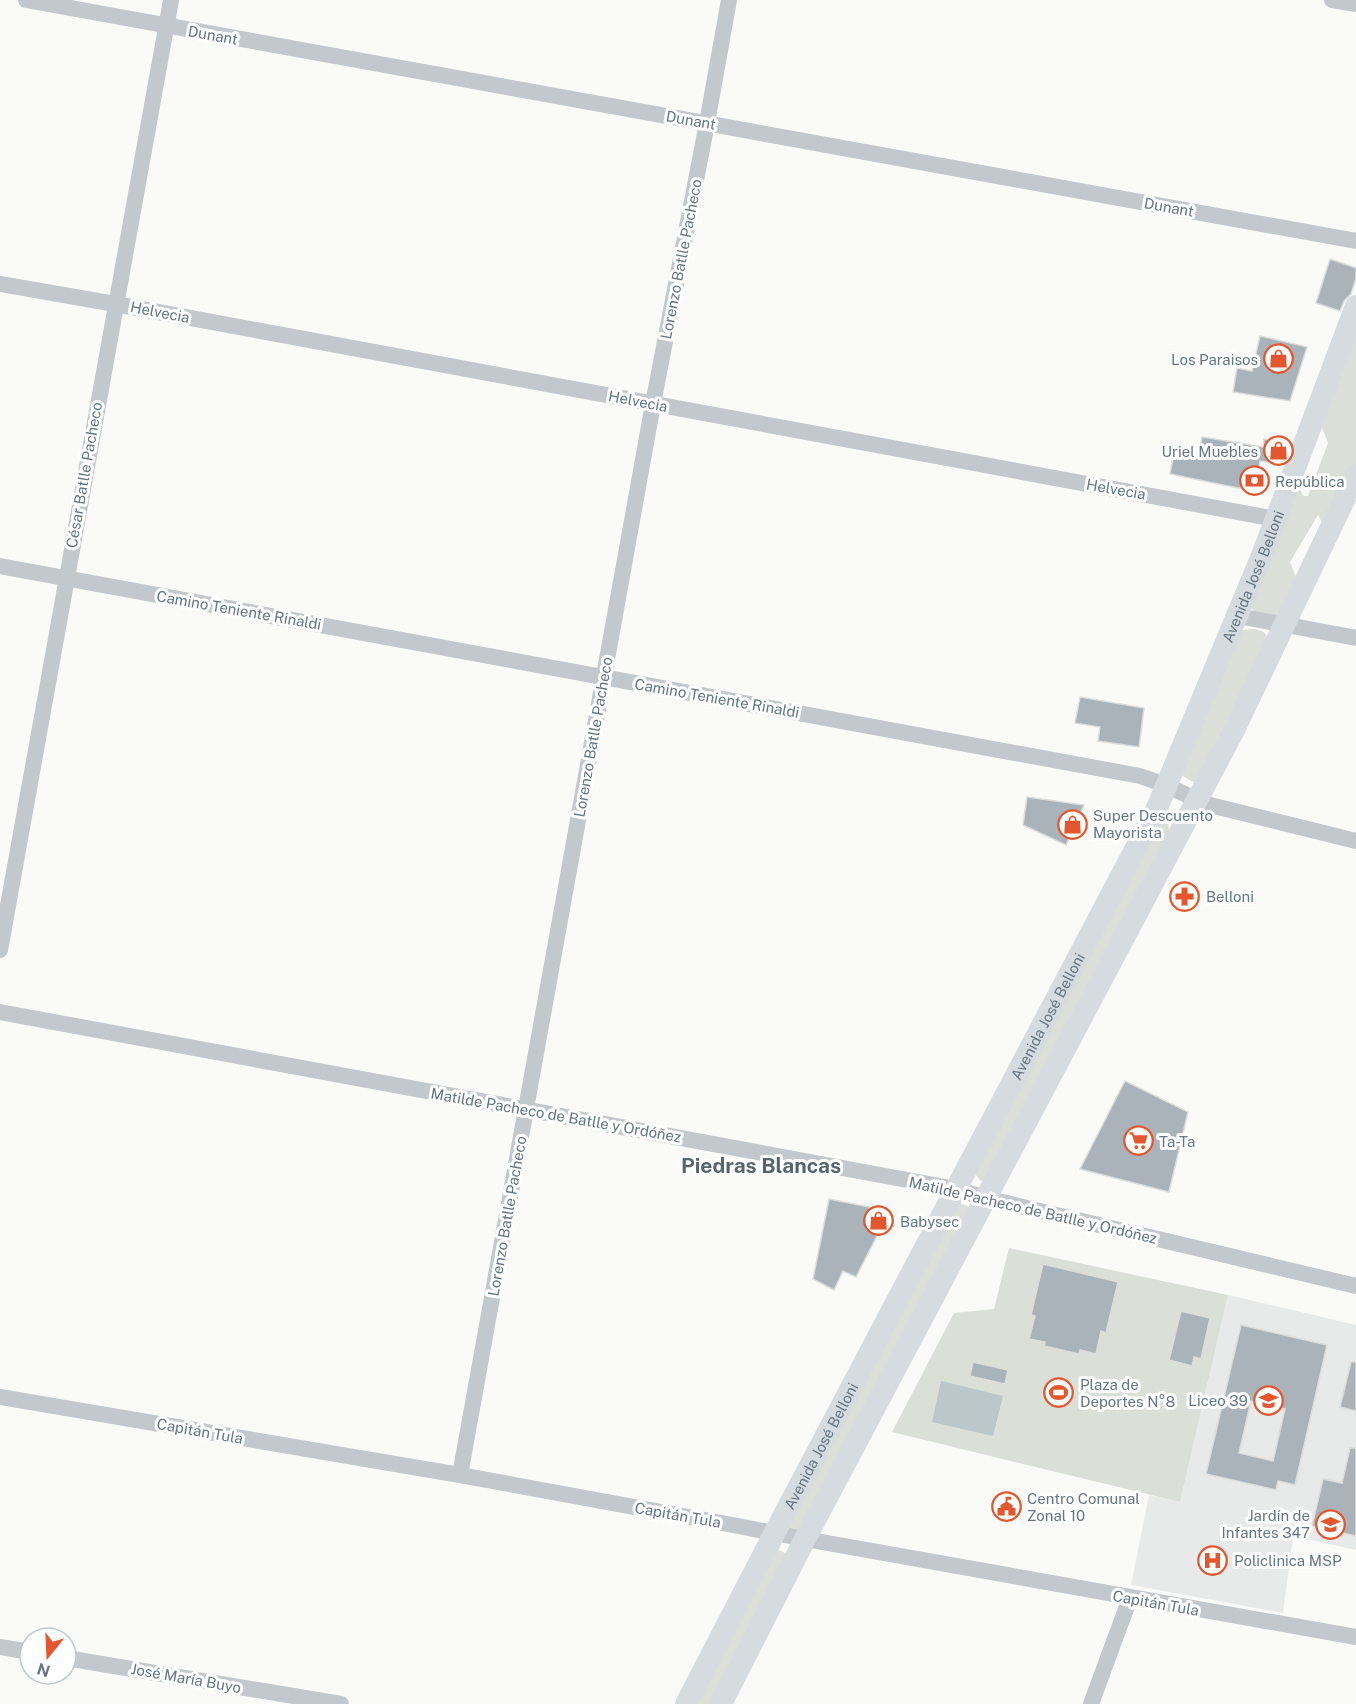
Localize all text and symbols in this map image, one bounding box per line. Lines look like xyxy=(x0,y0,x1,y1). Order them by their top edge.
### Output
street label: Dunant xyxy=(187,22,239,48)
street label: Dunant xyxy=(665,107,717,133)
street label: Lorenzo Batlle Pacheco xyxy=(657,177,705,341)
street label: Dunant xyxy=(1143,194,1195,220)
street label: Helvecia xyxy=(129,298,191,326)
shop icon: Los Paraisos xyxy=(1263,343,1295,375)
place label: Los Paraisos xyxy=(1171,351,1258,368)
street label: Helvecia xyxy=(607,387,669,415)
street label: César Batlle Pacheco xyxy=(63,401,105,549)
shop icon: Uriel Muebles xyxy=(1263,435,1295,467)
place label: Uriel Muebles xyxy=(1162,443,1258,460)
bank icon: República xyxy=(1238,465,1270,497)
place label: República xyxy=(1275,473,1345,490)
street label: Helvecia xyxy=(1085,475,1147,503)
street label: Avenida José Belloni xyxy=(1218,508,1287,645)
street label: Camino Teniente Rinaldi xyxy=(155,587,323,633)
street label: Lorenzo Batlle Pacheco xyxy=(570,655,616,819)
street label: Camino Teniente Rinaldi xyxy=(633,675,801,721)
place label: Super Descuento Mayorista xyxy=(1093,807,1213,841)
shop icon: Super Descuento Mayorista xyxy=(1056,808,1088,840)
pharmacy icon: Belloni xyxy=(1169,880,1201,912)
place label: Belloni xyxy=(1206,888,1254,905)
street label: Avenida José Belloni xyxy=(1007,950,1088,1082)
street label: Matilde Pacheco de Batlle y Ordóñez xyxy=(429,1085,683,1145)
supermarket icon: Ta-Ta xyxy=(1122,1125,1154,1157)
place label: Ta-Ta xyxy=(1159,1133,1195,1150)
street label: Lorenzo Batlle Pacheco xyxy=(484,1134,530,1298)
district label: Piedras Blancas xyxy=(681,1153,841,1178)
street label: Matilde Pacheco de Batlle y Ordóñez xyxy=(907,1173,1159,1247)
shop icon: Babysec xyxy=(863,1205,895,1237)
place label: Babysec xyxy=(900,1213,959,1230)
place label: Plaza de Deportes N°8 xyxy=(1080,1376,1175,1410)
sports icon: Plaza de Deportes N°8 xyxy=(1043,1377,1075,1409)
street label: Avenida José Belloni xyxy=(780,1380,861,1512)
school or university icon: Liceo 39 xyxy=(1253,1384,1285,1416)
place label: Liceo 39 xyxy=(1188,1392,1248,1409)
street label: Capitán Tula xyxy=(156,1415,244,1447)
place label: Centro Comunal Zonal 10 xyxy=(1027,1490,1140,1524)
public building icon: Centro Comunal Zonal 10 xyxy=(990,1491,1022,1523)
street label: Capitán Tula xyxy=(634,1499,722,1531)
place label: Jardín de Infantes 347 xyxy=(1222,1507,1310,1541)
school or university icon: Jardín de Infantes 347 xyxy=(1315,1508,1347,1540)
hospital icon: Policlinica MSP xyxy=(1197,1544,1229,1576)
place label: Policlinica MSP xyxy=(1234,1552,1342,1569)
street label: Capitán Tula xyxy=(1112,1587,1200,1619)
north arrow xyxy=(18,1626,78,1686)
text: N xyxy=(35,1659,52,1681)
street label: José María Buyo xyxy=(129,1660,243,1696)

